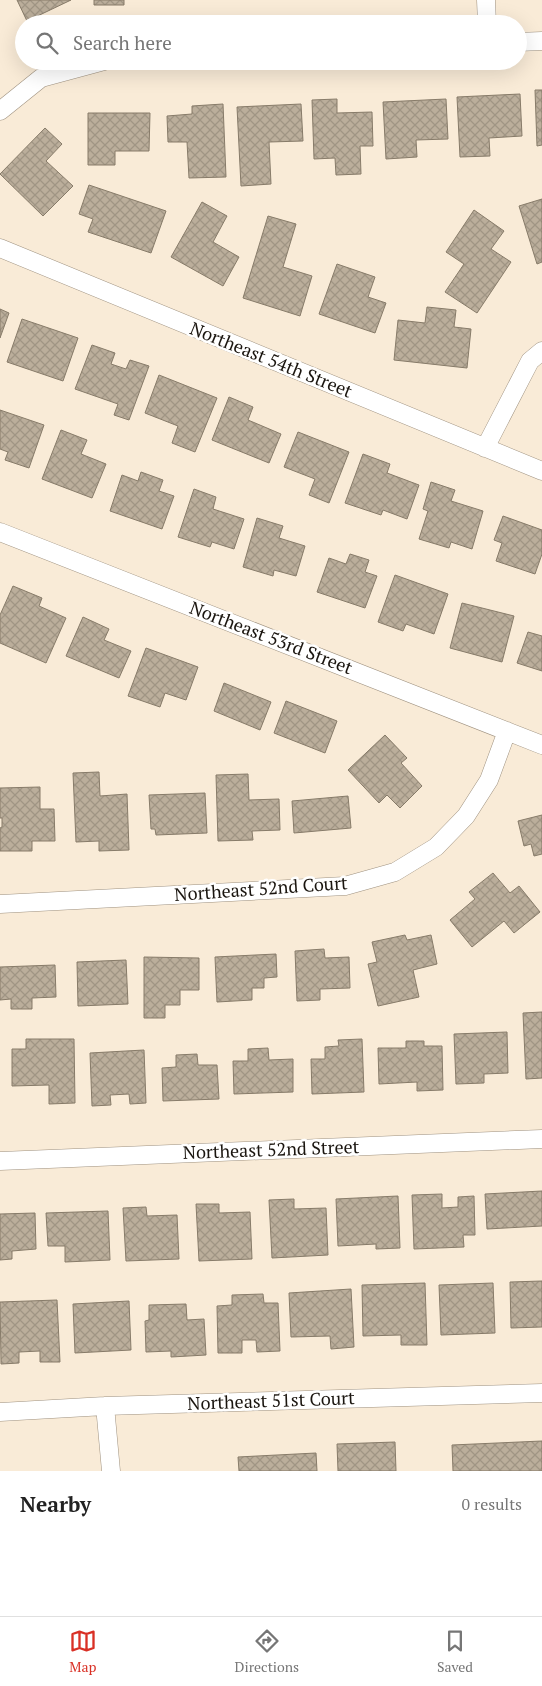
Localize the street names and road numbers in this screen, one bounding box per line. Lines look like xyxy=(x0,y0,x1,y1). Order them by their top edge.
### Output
street label: Northeast 54th Street xyxy=(187,316,356,403)
street label: Northeast 53rd Street xyxy=(186,595,357,679)
street label: Northeast 52nd Court xyxy=(174,870,349,906)
street label: Northeast 52nd Street xyxy=(182,1134,360,1164)
street label: Northeast 51st Court xyxy=(187,1385,355,1415)

